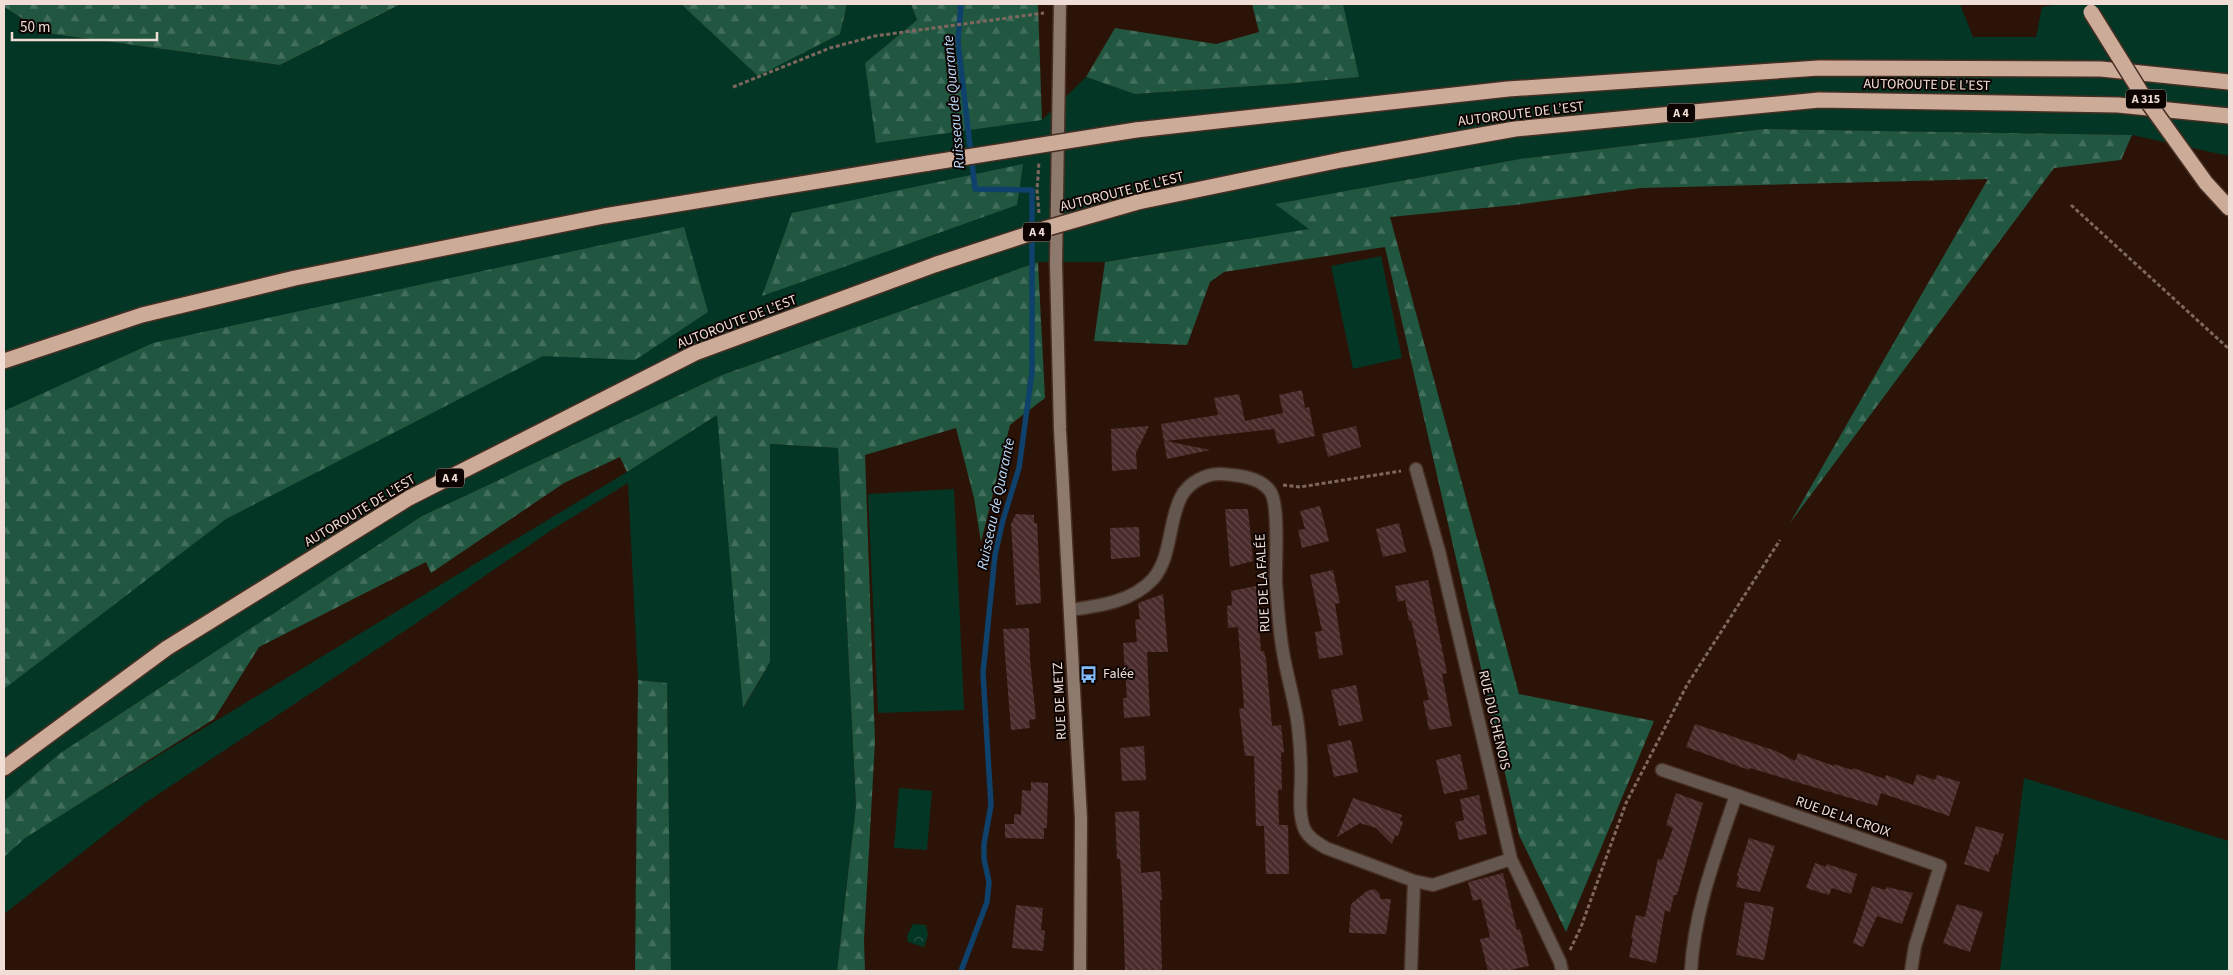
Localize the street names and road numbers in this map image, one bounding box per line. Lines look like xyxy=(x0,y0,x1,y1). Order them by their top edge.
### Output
street label: AUTOROUTE DE L’EST xyxy=(1863,74,1991,96)
road number: A 315 xyxy=(2126,90,2166,108)
street label: AUTOROUTE DE L’EST xyxy=(1457,96,1586,132)
road number: A 4 xyxy=(1667,104,1695,122)
street label: AUTOROUTE DE L’EST xyxy=(1058,167,1186,217)
road number: A 4 xyxy=(1023,222,1051,242)
street label: AUTOROUTE DE L’EST xyxy=(674,290,800,354)
road number: A 4 xyxy=(436,468,464,488)
street label: AUTOROUTE DE L’EST xyxy=(300,469,420,552)
street label: RUE DE LA FALÉE xyxy=(1250,533,1276,633)
street label: RUE DE METZ xyxy=(1048,662,1072,740)
street label: RUE DU CHENOIS xyxy=(1473,668,1515,772)
street label: RUE DE LA CROIX xyxy=(1793,791,1893,843)

